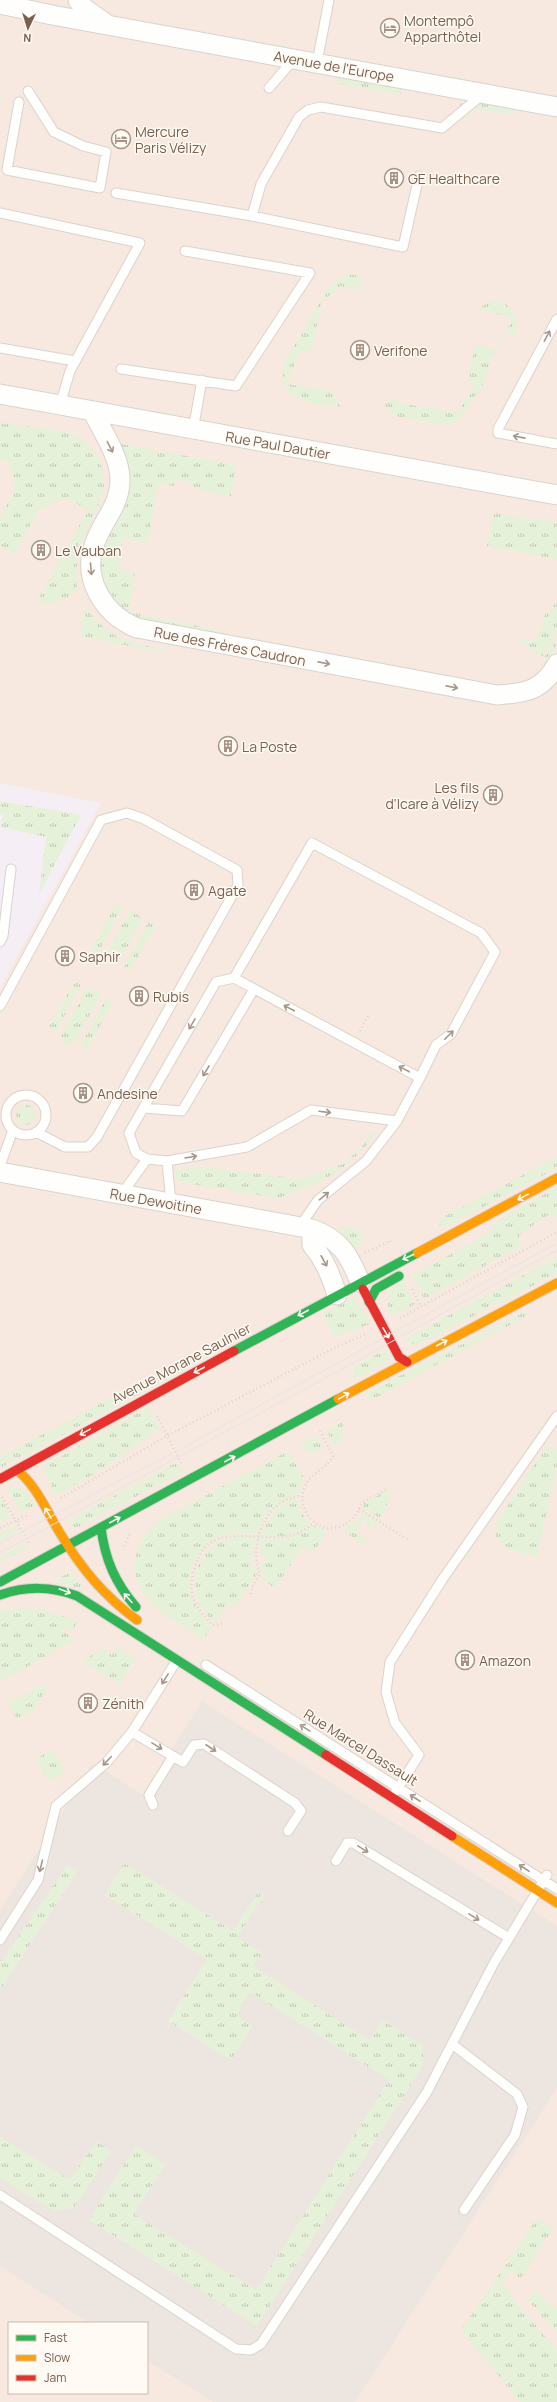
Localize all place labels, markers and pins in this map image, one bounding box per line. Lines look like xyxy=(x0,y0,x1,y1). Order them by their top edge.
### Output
place label: Montempô Apparthôtel xyxy=(404,11,481,46)
hotel icon: Montempô Apparthôtel xyxy=(379,17,401,39)
place label: Mercure Paris Vélizy xyxy=(135,122,207,157)
hotel icon: Mercure Paris Vélizy xyxy=(110,128,132,150)
building icon: GE Healthcare xyxy=(383,167,405,189)
place label: GE Healthcare xyxy=(408,169,500,188)
building icon: Verifone xyxy=(349,339,371,361)
place label: Verifone xyxy=(374,341,428,360)
building icon: Le Vauban xyxy=(30,539,52,561)
place label: Le Vauban xyxy=(55,541,121,560)
building icon: La Poste xyxy=(217,735,239,757)
place label: La Poste xyxy=(242,737,297,756)
place label: Les fils d'Icare à Vélizy xyxy=(385,778,480,813)
building icon: Les fils d'Icare à Vélizy xyxy=(482,784,504,806)
building icon: Agate xyxy=(183,879,205,901)
place label: Agate xyxy=(208,881,246,900)
building icon: Saphir xyxy=(54,945,76,967)
place label: Saphir xyxy=(79,947,120,966)
building icon: Rubis xyxy=(128,985,150,1007)
place label: Rubis xyxy=(153,987,189,1006)
building icon: Andesine xyxy=(72,1082,94,1104)
place label: Andesine xyxy=(97,1084,158,1103)
building icon: Amazon xyxy=(454,1649,476,1671)
place label: Amazon xyxy=(479,1651,531,1670)
building icon: Zénith xyxy=(77,1692,99,1714)
place label: Zénith xyxy=(102,1694,144,1713)

